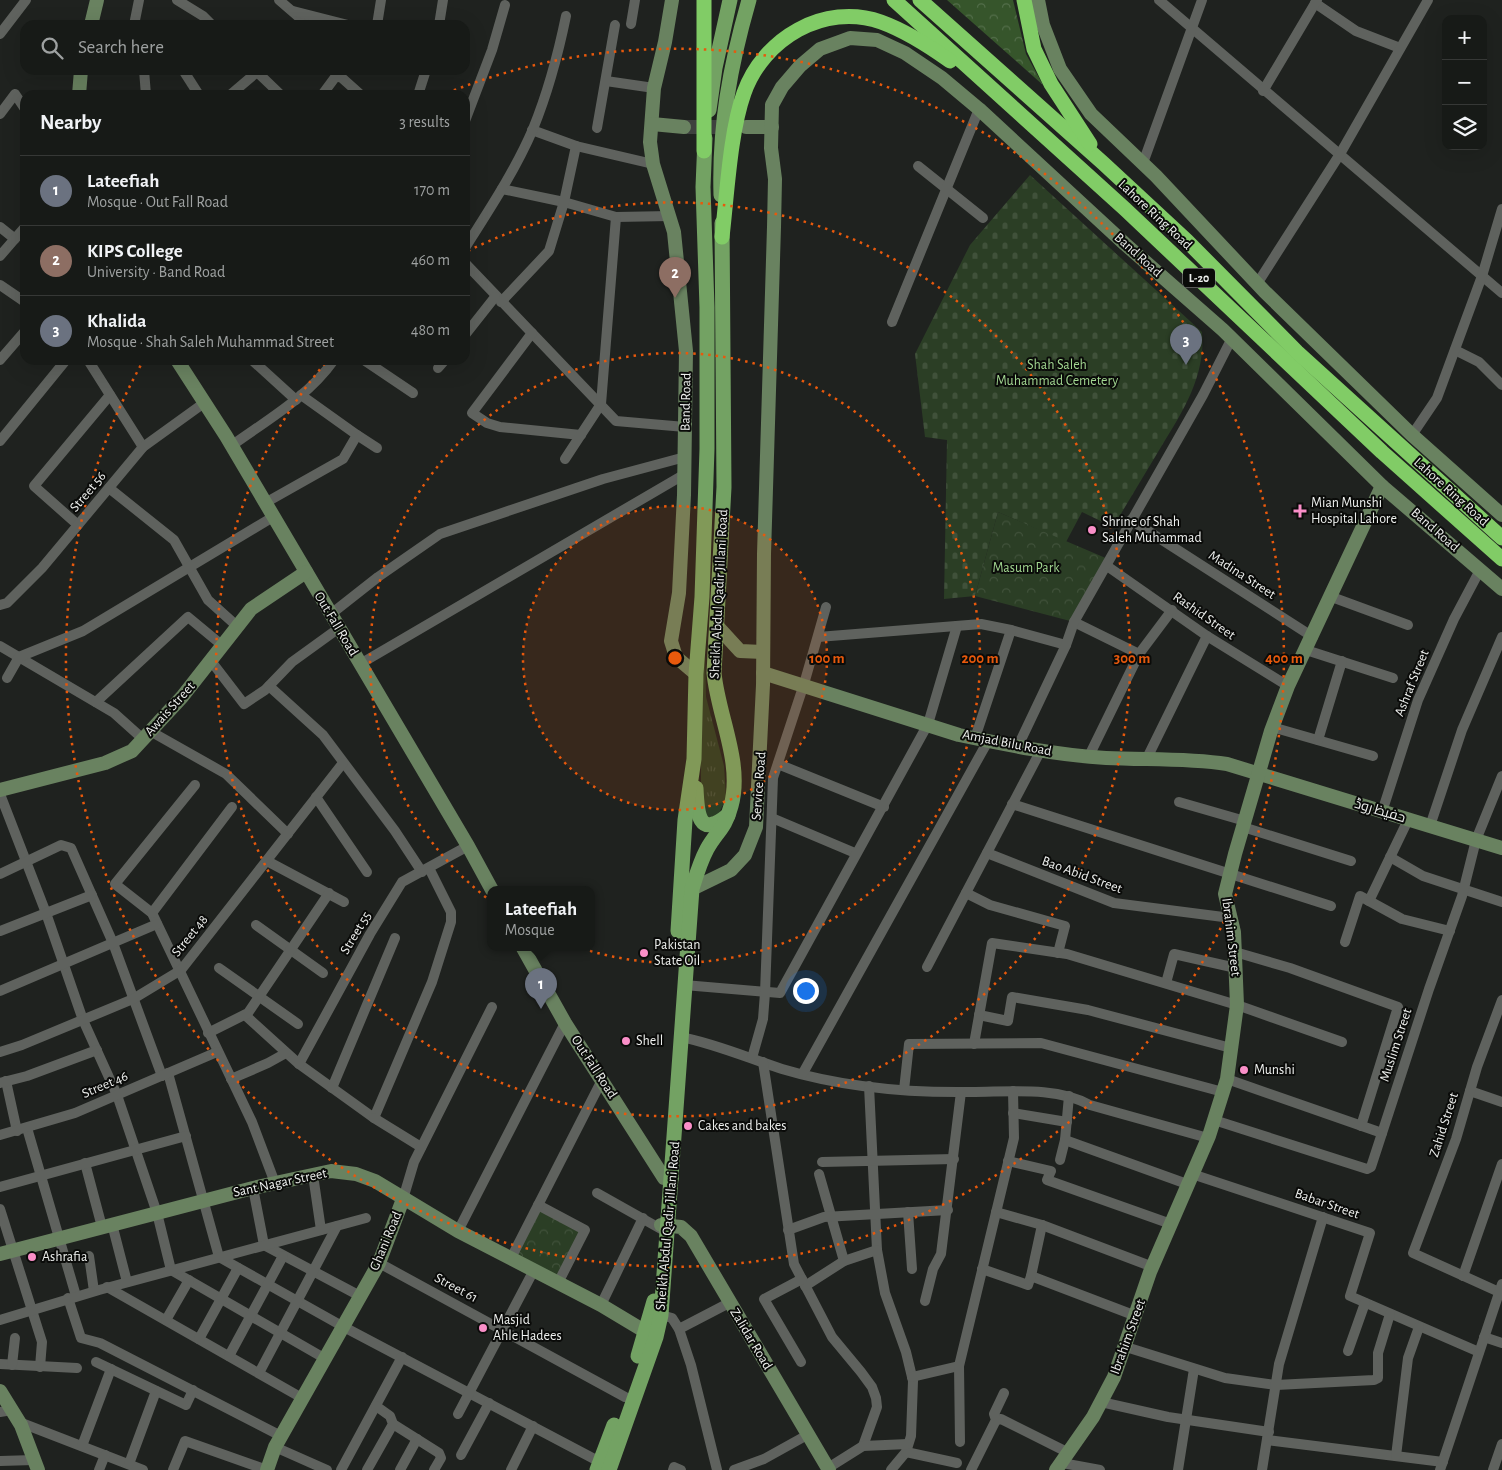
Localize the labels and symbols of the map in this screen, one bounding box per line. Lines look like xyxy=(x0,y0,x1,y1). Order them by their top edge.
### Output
street label: Lahore Ring Road xyxy=(1116,178,1194,252)
street label: Band Road xyxy=(1112,230,1164,280)
pin: 2 xyxy=(659,257,691,298)
road number: L-20 xyxy=(1183,268,1215,288)
pin: 3 xyxy=(1170,324,1202,365)
park label: Shah Saleh Muhammad Cemetery xyxy=(996,358,1118,388)
street label: Band Road xyxy=(678,373,694,431)
street label: Lahore Ring Road xyxy=(1411,455,1491,529)
street label: Street 56 xyxy=(67,469,109,515)
place label: Mian Munshi Hospital Lahore xyxy=(1311,496,1397,526)
marker: Mian Munshi Hospital Lahore xyxy=(1293,504,1307,518)
street label: Band Road xyxy=(1408,506,1462,554)
street label: Sheikh Abdul Qadir Jillani Road xyxy=(708,509,730,679)
place label: Shrine of Shah Saleh Muhammad xyxy=(1102,515,1202,545)
marker: Shrine of Shah Saleh Muhammad xyxy=(1086,524,1098,536)
street label: Madina Street xyxy=(1206,548,1279,602)
park label: Masum Park xyxy=(992,561,1060,575)
street label: Out Fall Road xyxy=(311,590,361,658)
street label: Rashid Street xyxy=(1170,590,1238,643)
street label: Ashraf Street xyxy=(1392,647,1432,718)
centre of rings xyxy=(666,649,684,667)
text: 100 m xyxy=(809,651,845,666)
text: 200 m xyxy=(961,651,999,666)
text: 300 m xyxy=(1114,651,1150,666)
text: 400 m xyxy=(1265,651,1303,666)
street label: Awais Street xyxy=(142,679,198,739)
street label: Amjad Bilu Road xyxy=(961,727,1053,759)
street label: Service Road xyxy=(750,751,768,821)
street label: حفیظ روڈ xyxy=(1353,797,1407,825)
street label: Bao Abid Street xyxy=(1040,854,1125,896)
street label: Ibrahim Street xyxy=(1219,897,1243,977)
street label: Street 55 xyxy=(338,909,374,957)
street label: Street 48 xyxy=(169,913,211,959)
place label: Pakistan State Oil xyxy=(654,938,700,968)
marker: Pakistan State Oil xyxy=(638,947,650,959)
pin: 1 xyxy=(525,968,557,1009)
your location xyxy=(793,978,819,1004)
street label: Muslim Street xyxy=(1378,1006,1415,1083)
street label: Out Fall Road xyxy=(569,1033,619,1101)
place label: Shell xyxy=(636,1034,663,1048)
marker: Shell xyxy=(620,1035,632,1047)
place label: Munshi xyxy=(1254,1063,1295,1077)
marker: Munshi xyxy=(1238,1064,1250,1076)
street label: Street 46 xyxy=(80,1069,130,1101)
street label: Zahid Street xyxy=(1427,1090,1461,1159)
place label: Cakes and bakes xyxy=(698,1119,786,1133)
marker: Cakes and bakes xyxy=(682,1120,694,1132)
street label: Sheikh Abdul Qadir Jillani Road xyxy=(654,1141,682,1311)
street label: Sant Nagar Street xyxy=(232,1166,329,1200)
street label: Babar Street xyxy=(1293,1186,1362,1222)
street label: Ghani Road xyxy=(367,1209,405,1273)
place label: Ashrafia xyxy=(42,1250,88,1264)
marker: Ashrafia xyxy=(26,1251,38,1263)
street label: Street 61 xyxy=(432,1271,480,1305)
street label: Ibrahim Street xyxy=(1108,1297,1148,1376)
street label: Zalidar Road xyxy=(727,1306,775,1372)
place label: Masjid Ahle Hadees xyxy=(493,1313,562,1343)
marker: Masjid Ahle Hadees xyxy=(477,1322,489,1334)

